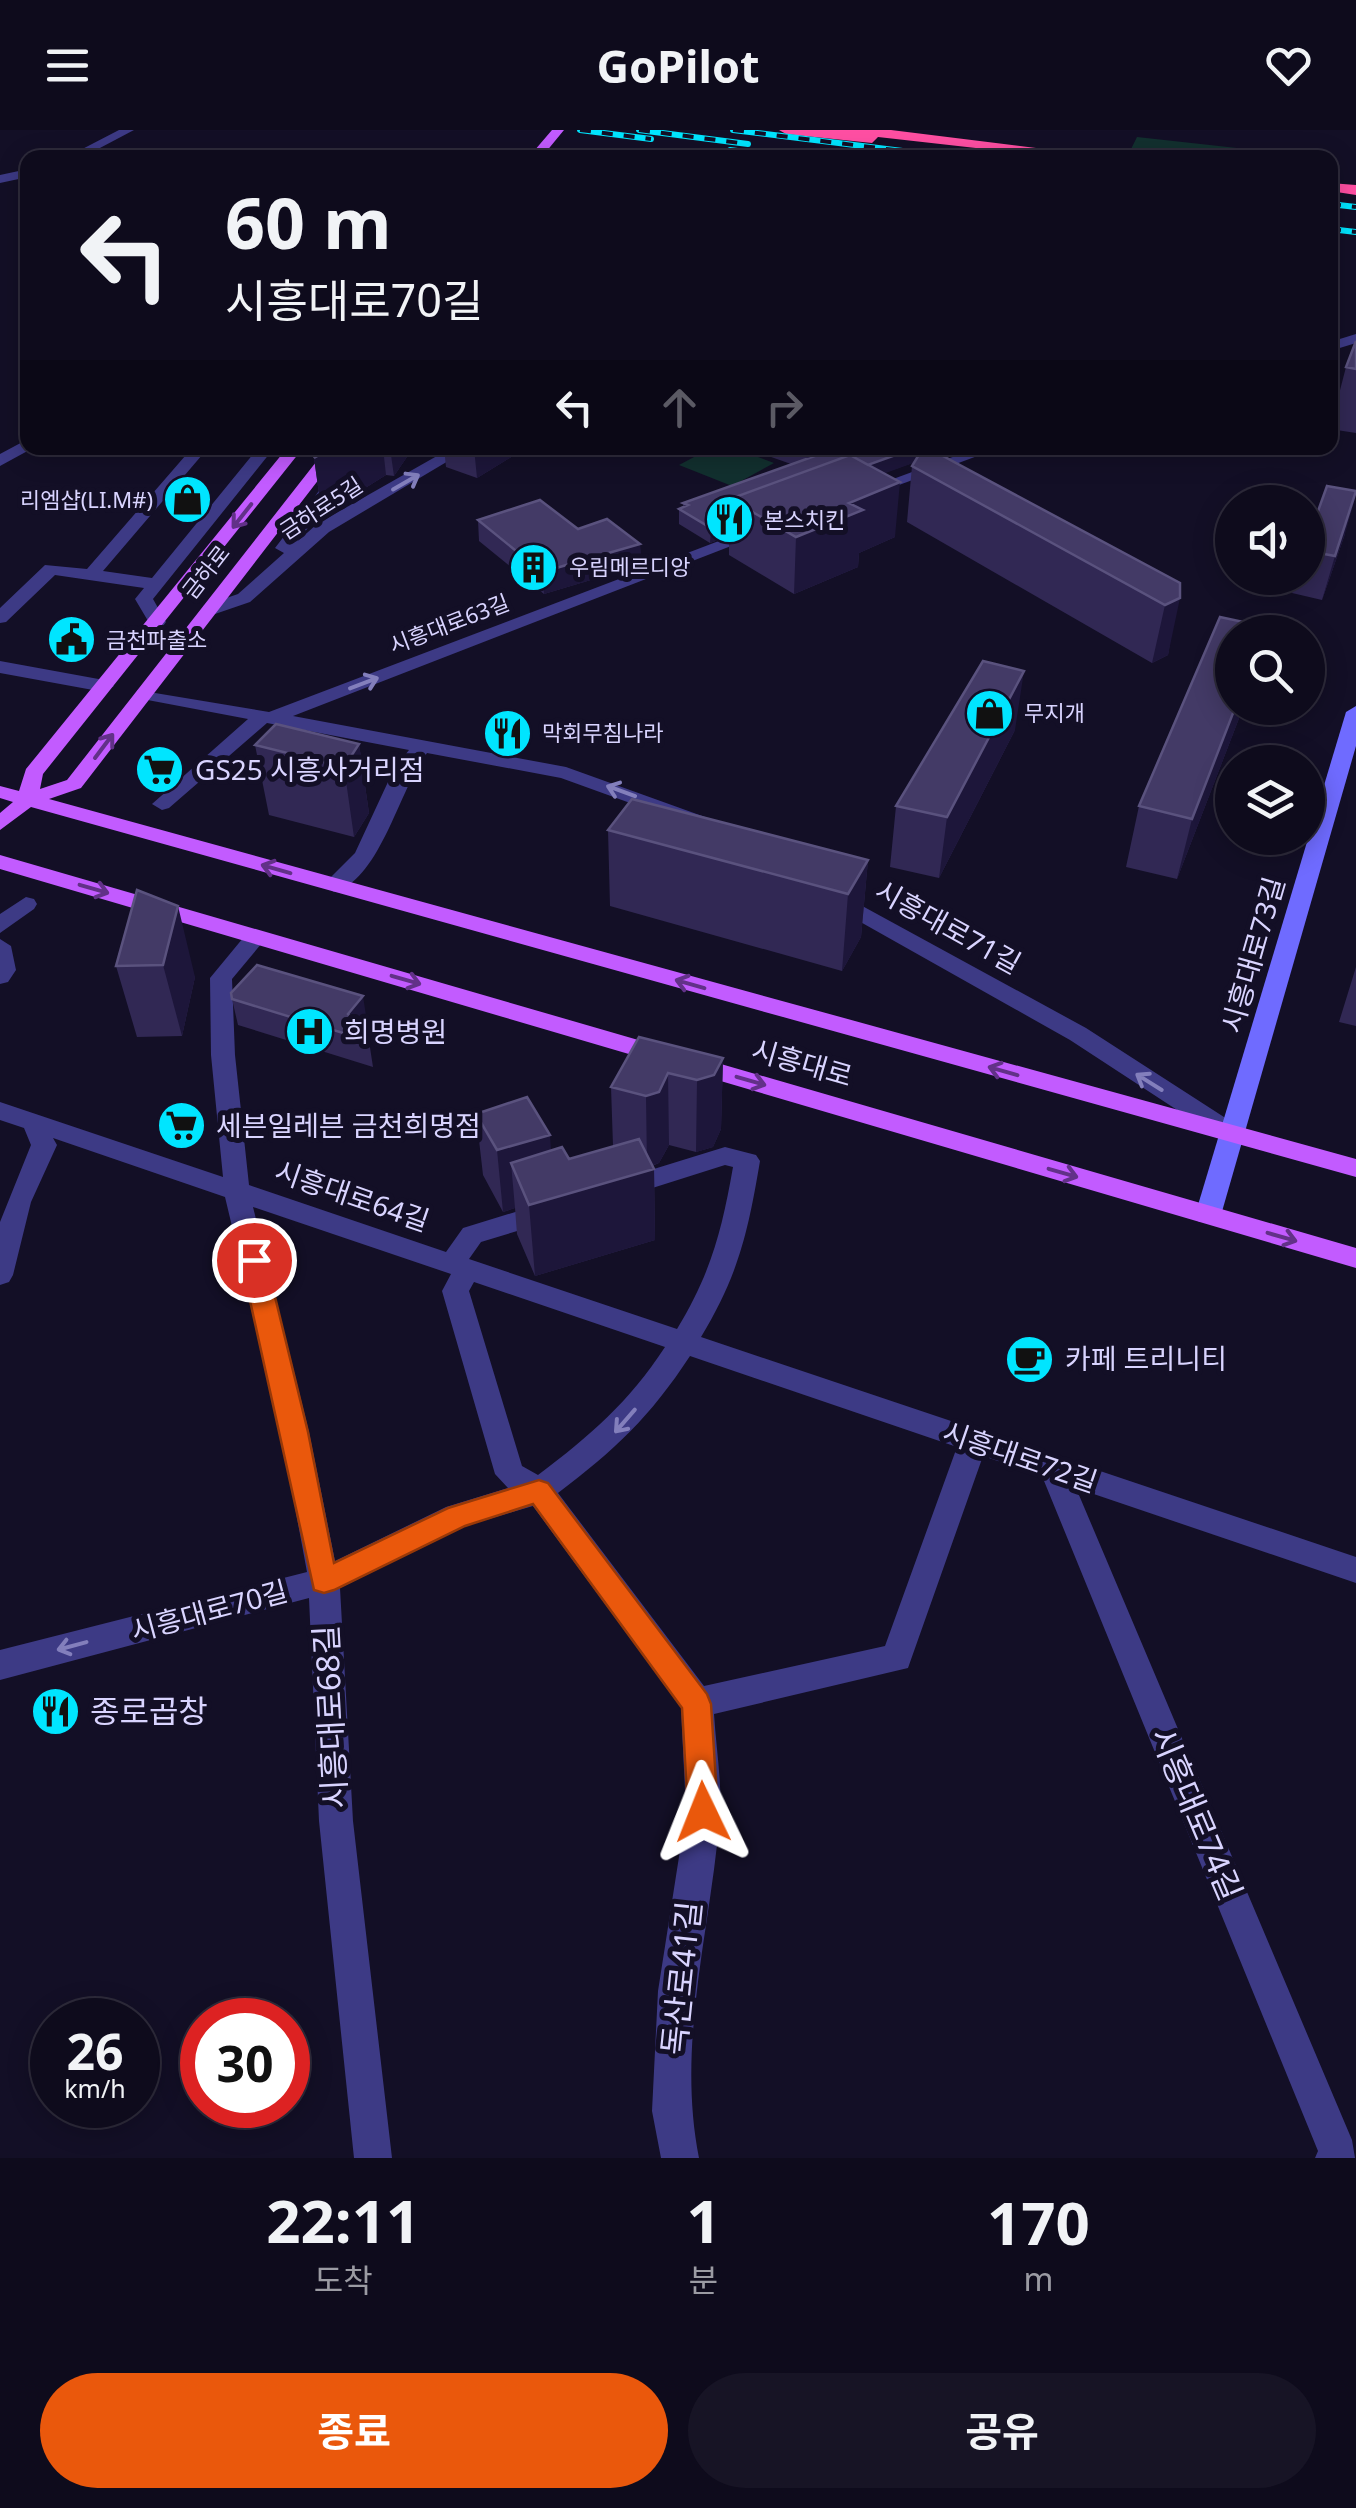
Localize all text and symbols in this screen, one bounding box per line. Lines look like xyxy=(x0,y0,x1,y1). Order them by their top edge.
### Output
text: GoPilot xyxy=(596,35,760,96)
icon: menu xyxy=(40,38,95,93)
icon: heart xyxy=(1261,38,1316,93)
text: 60 m xyxy=(225,174,392,270)
icon: left xyxy=(60,190,190,320)
text: 시흥대로70길 xyxy=(225,269,483,330)
icon: left xyxy=(547,380,602,435)
icon: ahead xyxy=(652,380,707,435)
icon: right xyxy=(757,380,812,435)
street label: 금하로5길 xyxy=(273,469,368,545)
one-way arrow xyxy=(390,471,420,491)
shop icon: 리엠샵(LI.M#) xyxy=(162,474,214,526)
place label: 리엠샵(LI.M#) xyxy=(20,484,153,514)
map controls xyxy=(1215,485,1325,855)
button: sound xyxy=(1215,485,1325,595)
restaurant icon: 본스치킨 xyxy=(703,494,755,546)
one-way arrow xyxy=(232,502,253,529)
place label: 본스치킨 xyxy=(764,504,845,534)
street label: 금하로 xyxy=(175,538,236,605)
building icon: 우림메르디앙 xyxy=(508,541,560,593)
place label: 우림메르디앙 xyxy=(569,551,690,581)
street label: 시흥대로63길 xyxy=(384,586,513,660)
public building icon: 금천파출소 xyxy=(45,614,97,666)
button: search xyxy=(1215,615,1325,725)
place label: 금천파출소 xyxy=(106,624,207,654)
one-way arrow xyxy=(348,673,379,691)
shop icon: 무지개 xyxy=(963,687,1015,739)
place label: 무지개 xyxy=(1024,697,1085,727)
restaurant icon: 막회무침나라 xyxy=(481,707,533,759)
place label: 막회무침나라 xyxy=(542,717,663,747)
one-way arrow xyxy=(93,733,114,760)
supermarket icon: GS25 시흥사거리점 xyxy=(134,744,186,796)
button: layers xyxy=(1215,745,1325,855)
place label: GS25 시흥사거리점 xyxy=(195,750,425,788)
one-way arrow xyxy=(605,780,637,798)
one-way arrow xyxy=(260,858,292,877)
street label: 시흥대로71길 xyxy=(869,871,1028,982)
street label: 시흥대로73길 xyxy=(1212,872,1292,1037)
one-way arrow xyxy=(77,881,109,899)
one-way arrow xyxy=(389,972,421,990)
one-way arrow xyxy=(675,973,706,992)
hospital icon: 희명병원 xyxy=(283,1006,335,1058)
place label: 희명병원 xyxy=(344,1012,447,1050)
street label: 시흥대로 xyxy=(748,1030,857,1095)
one-way arrow xyxy=(988,1061,1019,1079)
one-way arrow xyxy=(1136,1072,1164,1093)
one-way arrow xyxy=(735,1073,766,1092)
supermarket icon: 세븐일레븐 금천희명점 xyxy=(155,1100,207,1152)
place label: 세븐일레븐 금천희명점 xyxy=(216,1106,481,1144)
street label: 시흥대로64길 xyxy=(270,1151,435,1239)
one-way arrow xyxy=(1047,1165,1078,1183)
pin xyxy=(212,1218,297,1303)
one-way arrow xyxy=(1266,1229,1297,1247)
icon: arrive xyxy=(227,1233,282,1288)
cafe icon: 카페 트리니티 xyxy=(1004,1333,1056,1385)
place label: 카페 트리니티 xyxy=(1065,1339,1227,1377)
one-way arrow xyxy=(614,1407,636,1433)
street label: 시흥대로72길 xyxy=(938,1412,1103,1500)
street label: 시흥대로70길 xyxy=(126,1571,291,1649)
street label: 시흥대로68길 xyxy=(303,1624,356,1810)
one-way arrow xyxy=(57,1638,88,1657)
restaurant icon: 종로곱창 xyxy=(29,1686,81,1738)
place label: 종로곱창 xyxy=(90,1689,208,1732)
street label: 시흥대로74길 xyxy=(1142,1720,1253,1906)
position arrow xyxy=(651,1760,755,1864)
street label: 독산로41길 xyxy=(651,1899,710,2057)
speed limit sign: 30 xyxy=(180,1998,310,2128)
text: 26 xyxy=(66,2017,124,2085)
text: km/h xyxy=(64,2071,126,2105)
text: 22:11 xyxy=(266,2179,420,2261)
text: 1 xyxy=(686,2179,721,2261)
text: 170 xyxy=(987,2181,1090,2263)
text: m xyxy=(1023,2257,1053,2300)
text: 도착 xyxy=(314,2258,373,2301)
text: 분 xyxy=(689,2258,718,2301)
button: 종료 xyxy=(40,2373,668,2488)
button: 공유 xyxy=(688,2373,1316,2488)

